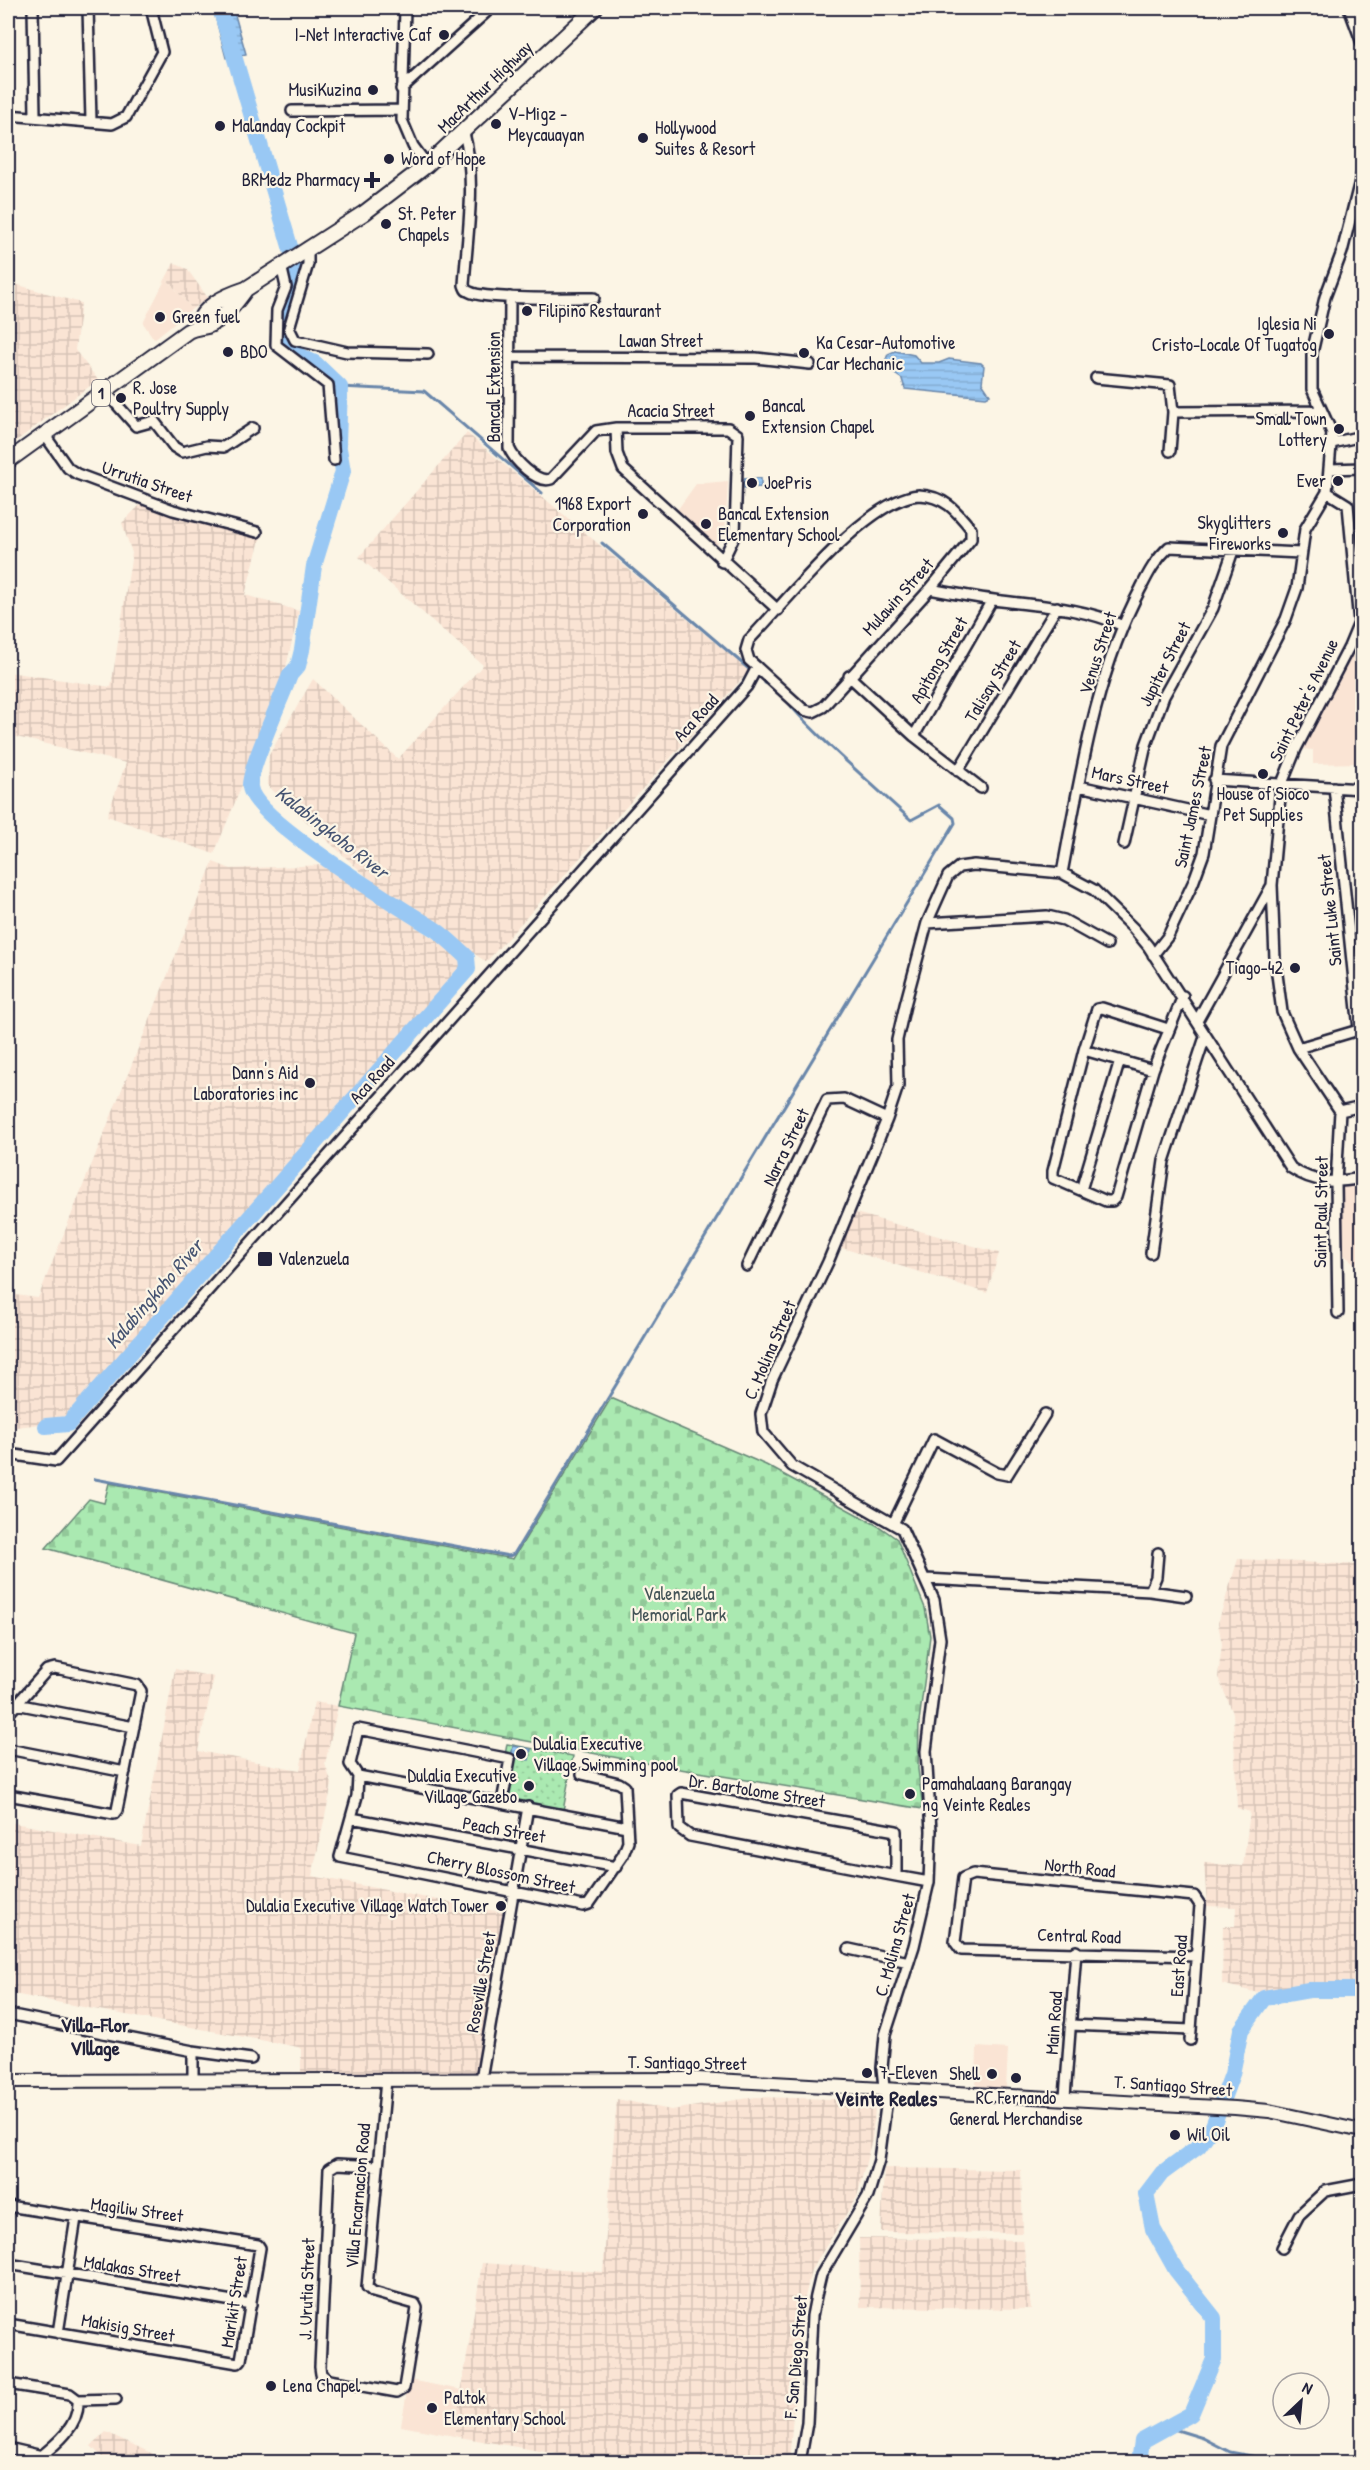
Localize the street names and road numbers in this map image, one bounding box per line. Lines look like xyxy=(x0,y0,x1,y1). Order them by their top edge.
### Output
street label: MacArthur Highway xyxy=(432,34,538,139)
street label: Lawan Street xyxy=(619,328,703,353)
street label: Bancal Extension xyxy=(481,331,506,443)
road number: 1 xyxy=(92,380,110,406)
street label: Acacia Street xyxy=(628,398,715,423)
street label: Urrutia Street xyxy=(99,454,197,509)
street label: Mulawin Street xyxy=(856,552,940,641)
street label: Venus Street xyxy=(1072,608,1123,697)
street label: Apitong Street xyxy=(904,611,974,708)
street label: Jupiter Street xyxy=(1133,616,1197,710)
street label: Talisay Street xyxy=(958,634,1027,727)
street label: Saint Peter's Avenue xyxy=(1263,634,1344,765)
street label: Aca Road xyxy=(667,688,724,747)
street label: Saint James Street xyxy=(1167,743,1218,870)
street label: Mars Street xyxy=(1090,759,1171,800)
street label: Saint Luke Street xyxy=(1311,852,1348,967)
street label: Aca Road xyxy=(343,1050,400,1109)
street label: Narra Street xyxy=(756,1103,815,1190)
street label: Saint Paul Street xyxy=(1307,1155,1334,1268)
street label: C. Molina Street xyxy=(737,1295,802,1403)
street label: Dr. Bartolome Street xyxy=(687,1767,828,1814)
street label: Peach Street xyxy=(461,1810,548,1849)
street label: Cherry Blossom Street xyxy=(425,1844,578,1900)
street label: North Road xyxy=(1043,1851,1117,1884)
street label: C. Molina Street xyxy=(868,1890,921,1999)
street label: Central Road xyxy=(1037,1922,1121,1949)
street label: Roseville Street xyxy=(459,1929,502,2034)
street label: East Road xyxy=(1164,1934,1193,1998)
street label: Main Road xyxy=(1039,1990,1068,2056)
street label: T. Santiago Street xyxy=(628,2049,747,2076)
street label: T. Santiago Street xyxy=(1113,2069,1234,2102)
street label: Villa Encarnacion Road xyxy=(339,2122,376,2269)
street label: Magiliw Street xyxy=(89,2191,186,2228)
street label: J. Urutia Street xyxy=(292,2237,321,2340)
street label: Malakas Street xyxy=(82,2249,183,2289)
street label: Marikit Street xyxy=(214,2254,253,2350)
street label: F. San Diego Street xyxy=(778,2294,813,2421)
street label: Makisig Street xyxy=(79,2307,177,2348)

